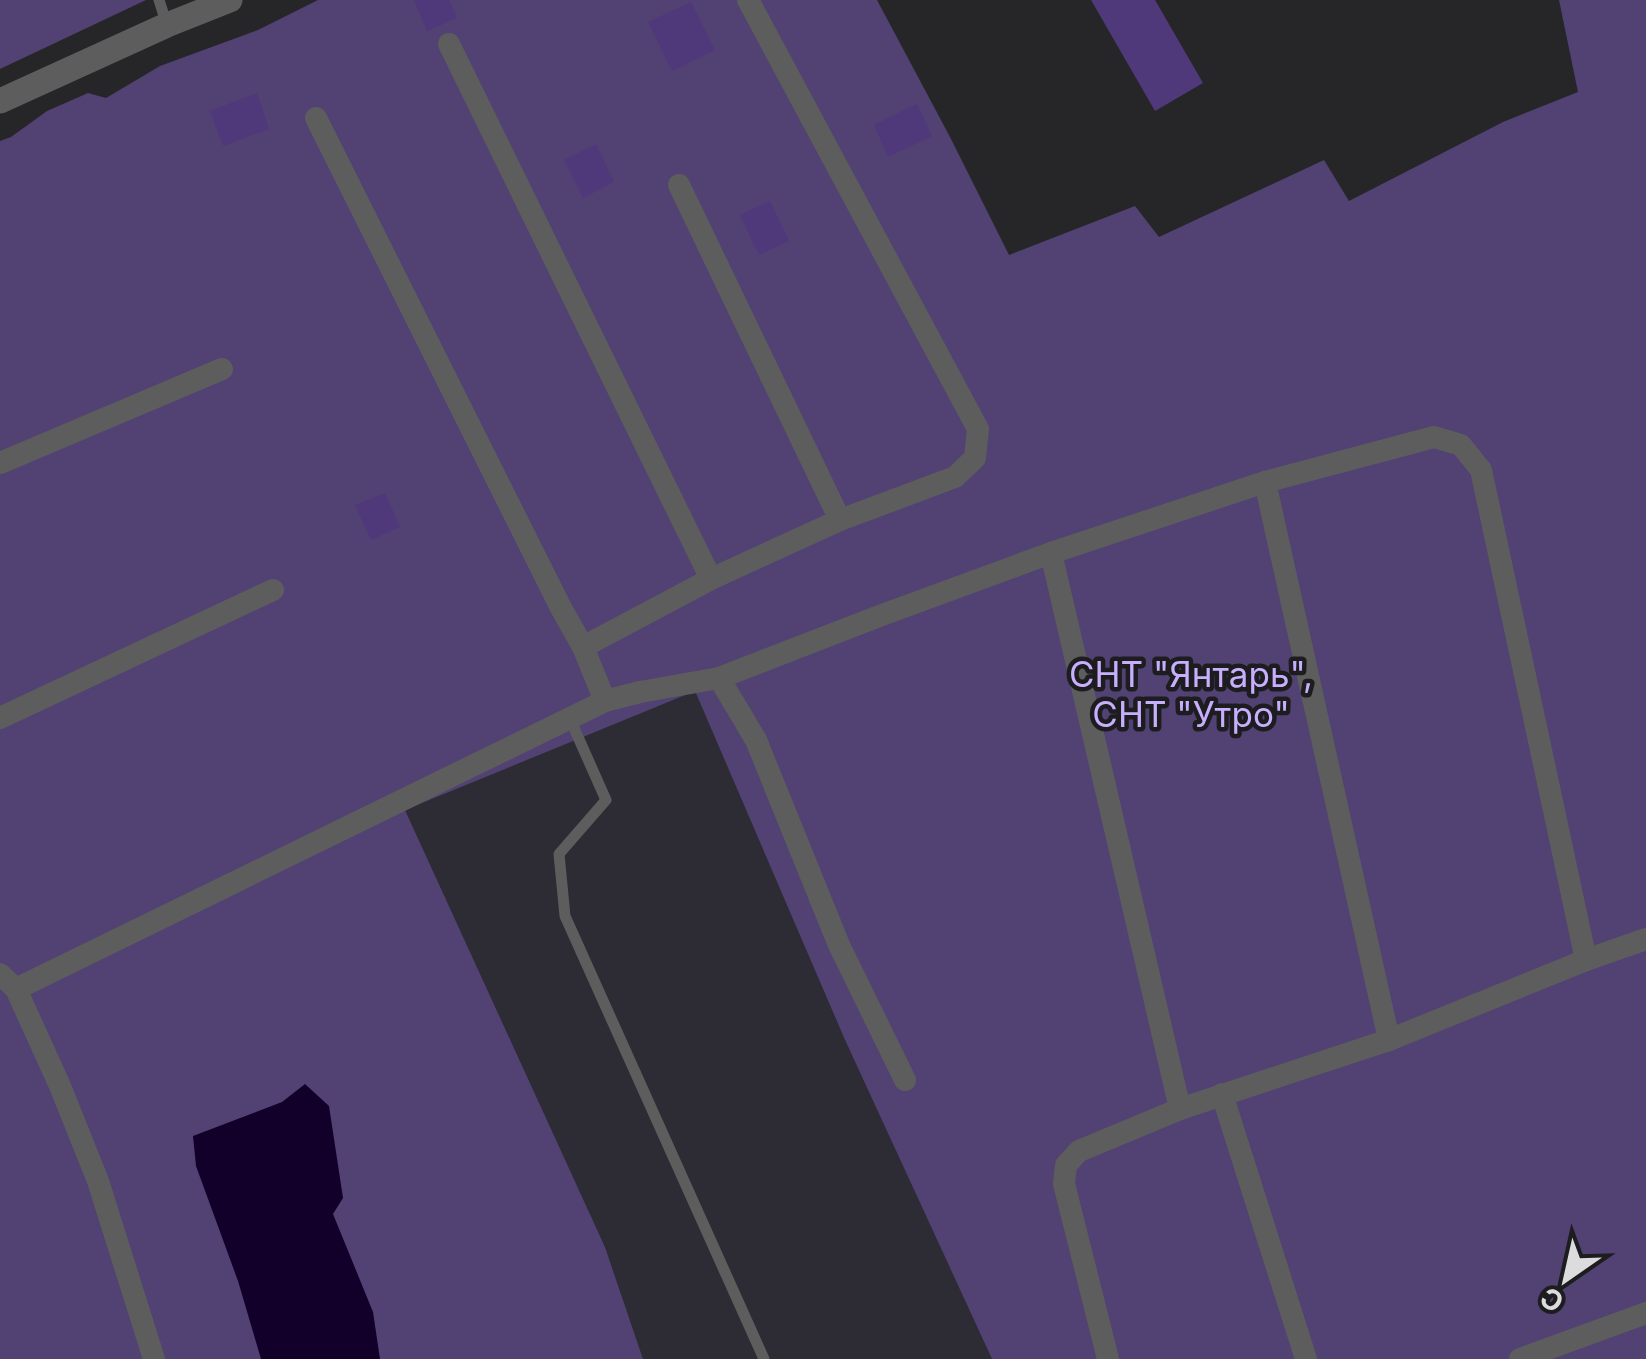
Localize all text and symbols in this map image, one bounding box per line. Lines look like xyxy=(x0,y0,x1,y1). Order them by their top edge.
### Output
park label: СНТ "Янтарь", СНТ "Утро" xyxy=(1069,653,1313,735)
north arrow xyxy=(1516,1229,1616,1329)
text: С xyxy=(1534,1280,1570,1320)

